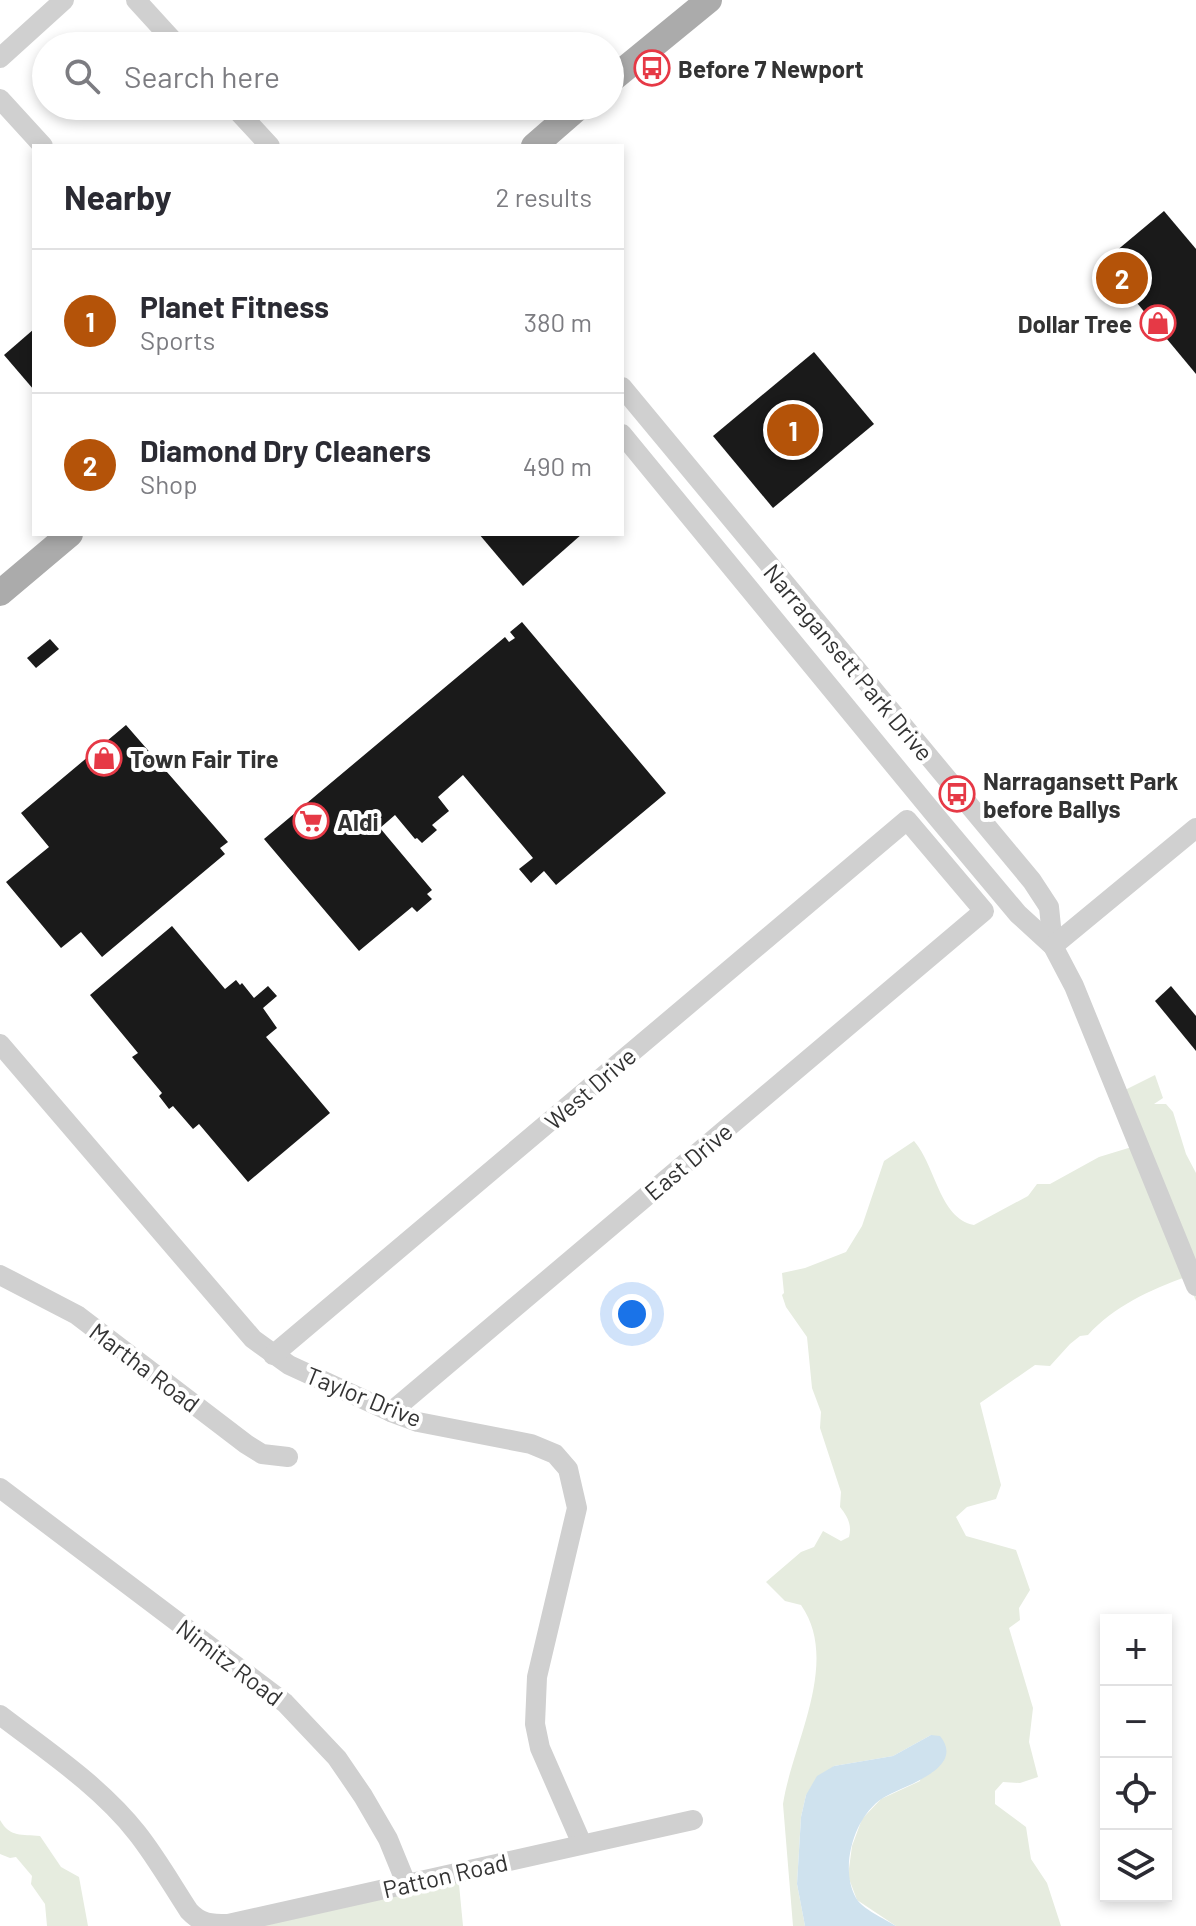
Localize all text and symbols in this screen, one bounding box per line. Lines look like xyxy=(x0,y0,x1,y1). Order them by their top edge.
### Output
search box xyxy=(32,32,624,120)
bus stop icon: Before 7 Newport xyxy=(633,49,671,87)
icon: search xyxy=(60,54,104,98)
place label: Before 7 Newport xyxy=(678,54,864,83)
text: Search here xyxy=(124,58,280,94)
text: Nearby xyxy=(64,176,172,217)
text: 2 results xyxy=(496,181,592,212)
pin: 2 xyxy=(1096,248,1148,308)
text: Planet Fitness xyxy=(140,288,329,324)
shop icon: Dollar Tree xyxy=(1139,304,1177,342)
text: 1 xyxy=(85,306,95,337)
text: 380 m xyxy=(524,306,592,337)
place label: Dollar Tree xyxy=(1018,309,1132,338)
text: Sports xyxy=(140,324,215,355)
pin: 1 xyxy=(767,400,819,460)
text: Diamond Dry Cleaners xyxy=(140,432,431,468)
text: 2 xyxy=(83,450,97,481)
text: 490 m xyxy=(523,450,592,481)
text: Shop xyxy=(140,468,198,499)
street label: Narragansett Park Drive xyxy=(758,558,940,766)
shop icon: Town Fair Tire xyxy=(85,739,123,777)
place label: Town Fair Tire xyxy=(130,744,279,773)
place label: Narragansett Park before Ballys xyxy=(983,766,1179,823)
bus stop icon: Narragansett Park before Ballys xyxy=(938,775,976,813)
supermarket icon: Aldi xyxy=(292,802,330,840)
place label: Aldi xyxy=(337,807,379,836)
street label: West Drive xyxy=(539,1041,641,1135)
street label: East Drive xyxy=(638,1116,738,1206)
your location xyxy=(612,1294,652,1334)
street label: Martha Road xyxy=(84,1316,206,1418)
street label: Taylor Drive xyxy=(302,1360,426,1432)
street label: Nimitz Road xyxy=(171,1613,289,1711)
map controls xyxy=(1100,1614,1172,1902)
button: + xyxy=(1100,1614,1172,1686)
button: − xyxy=(1100,1686,1172,1758)
button: locate xyxy=(1100,1758,1172,1830)
button: layers xyxy=(1100,1830,1172,1902)
street label: Patton Road xyxy=(380,1847,510,1903)

